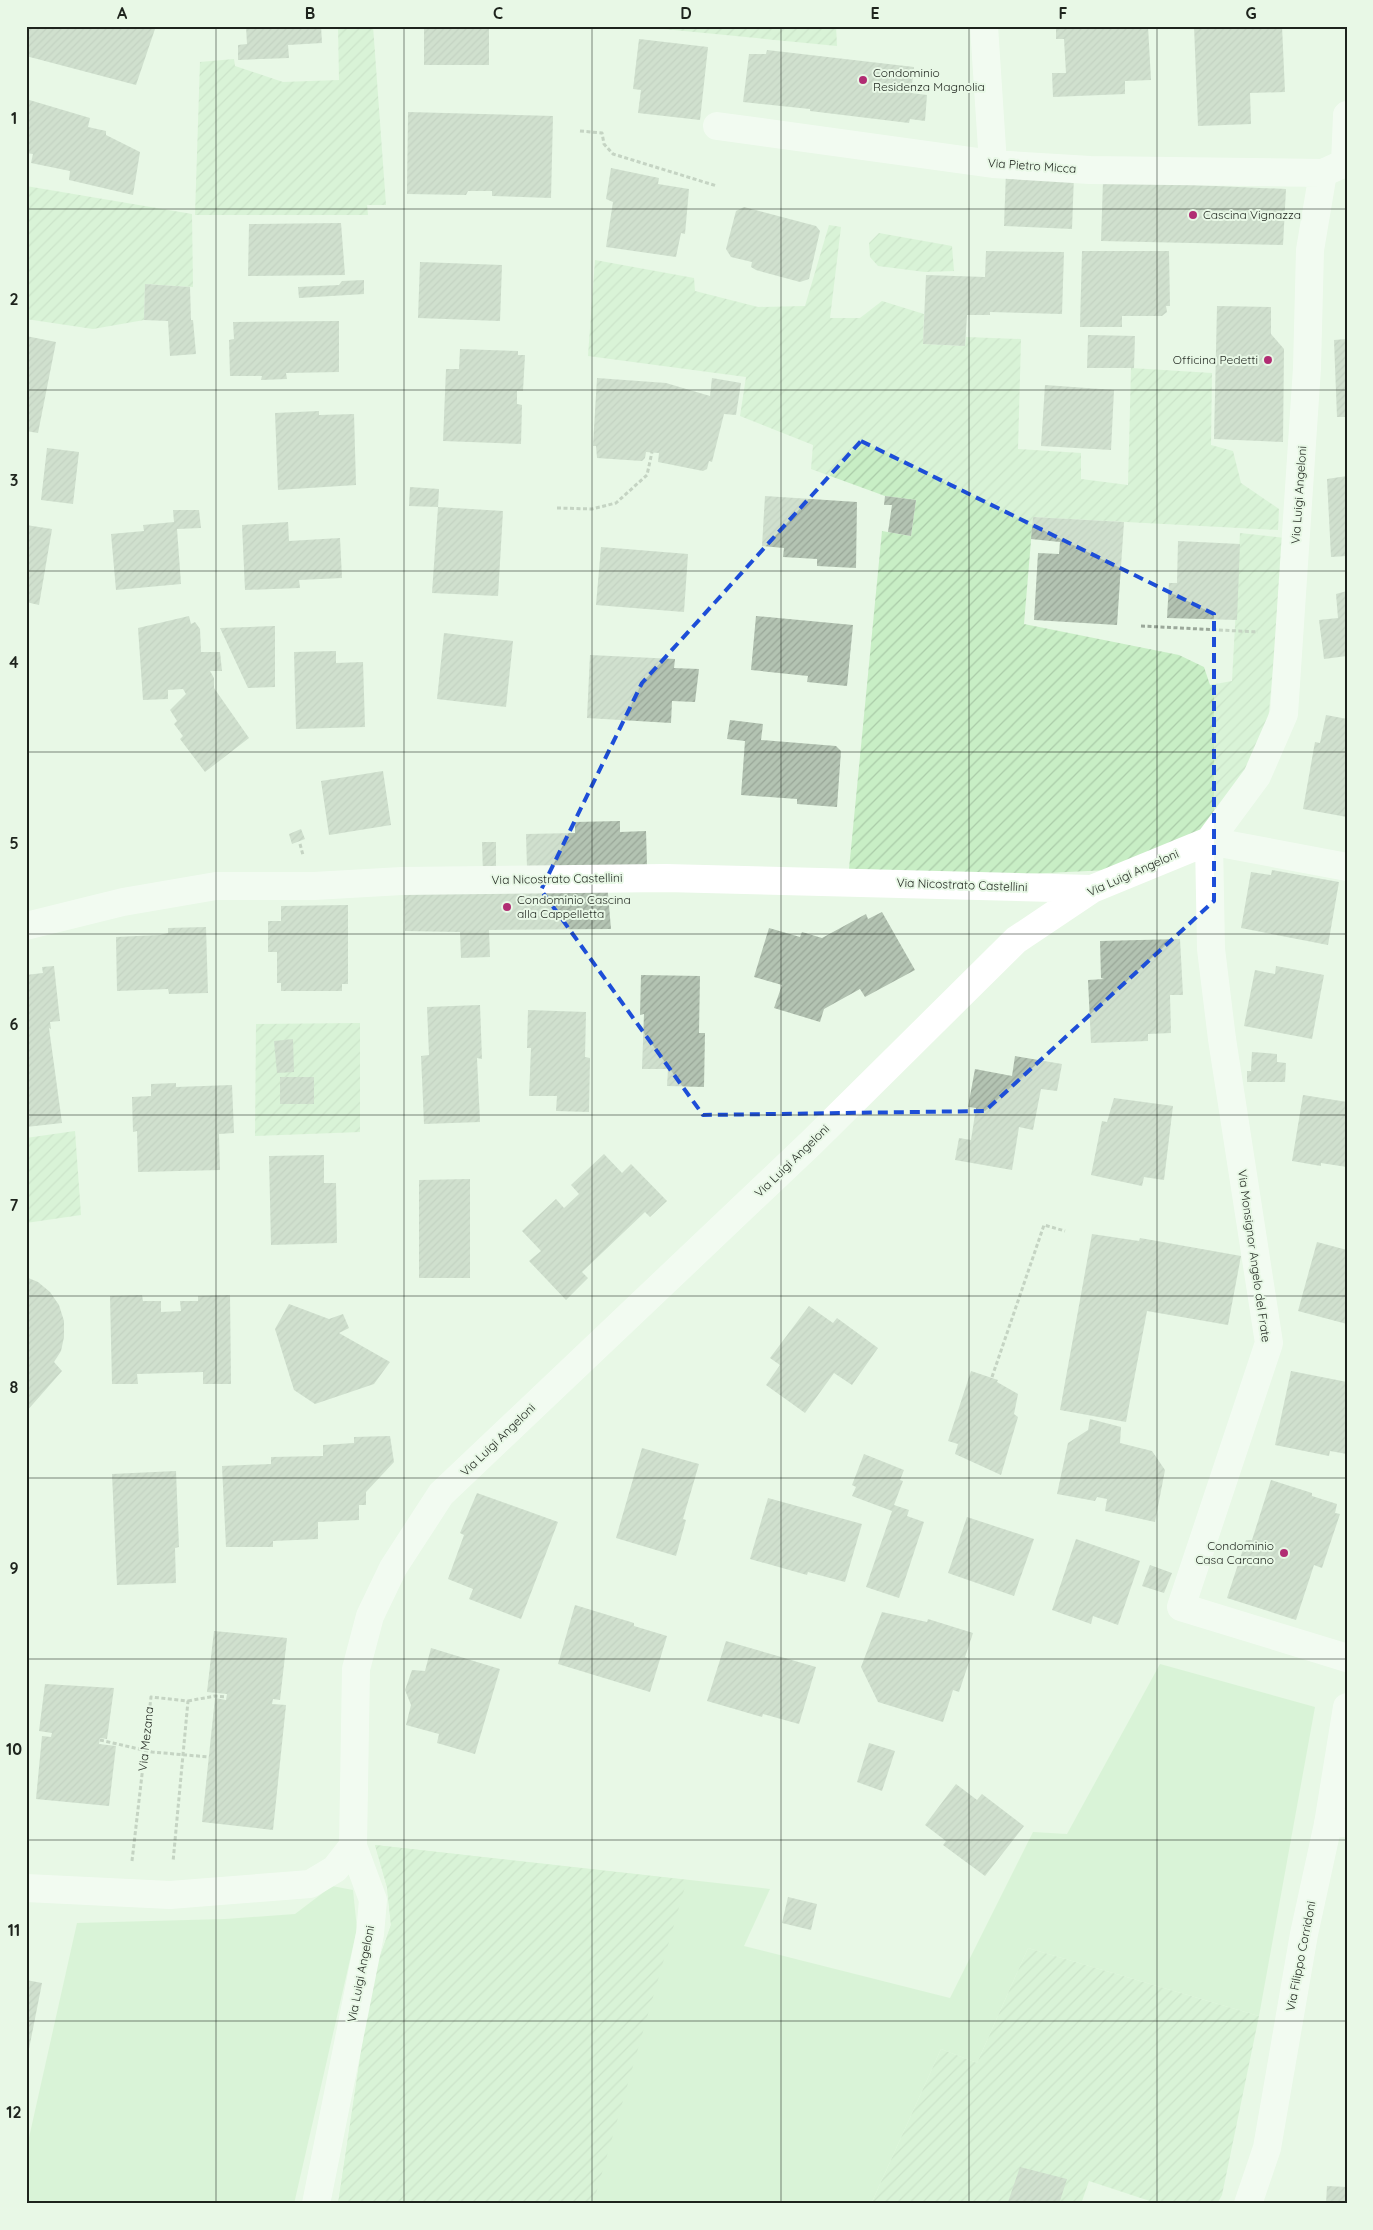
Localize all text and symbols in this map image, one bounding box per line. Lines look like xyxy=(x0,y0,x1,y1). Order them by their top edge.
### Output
text: A xyxy=(117,3,128,23)
text: B xyxy=(305,3,315,23)
text: C xyxy=(493,3,503,23)
text: D xyxy=(680,3,692,23)
text: E xyxy=(870,3,880,23)
text: F xyxy=(1059,3,1068,23)
text: G xyxy=(1245,3,1257,23)
place label: Condominio Residenza Magnolia xyxy=(873,65,985,94)
marker: Condominio Residenza Magnolia xyxy=(857,74,869,86)
text: 1 xyxy=(11,108,17,128)
street label: Via Pietro Micca xyxy=(987,155,1077,176)
place label: Cascina Vignazza xyxy=(1203,207,1301,222)
marker: Cascina Vignazza xyxy=(1187,209,1199,221)
text: 2 xyxy=(9,289,19,309)
place label: Officina Pedetti xyxy=(1173,352,1258,367)
marker: Officina Pedetti xyxy=(1262,354,1274,366)
street label: Via Luigi Angeloni xyxy=(1288,445,1309,545)
text: 3 xyxy=(10,470,18,490)
text: 4 xyxy=(9,652,19,672)
text: 5 xyxy=(9,833,19,853)
street label: Via Luigi Angeloni xyxy=(1085,846,1181,899)
street label: Via Nicostrato Castellini xyxy=(491,870,623,887)
street label: Via Nicostrato Castellini xyxy=(896,875,1028,894)
place label: Condominio Cascina alla Cappelletta xyxy=(517,892,631,921)
marker: Condominio Cascina alla Cappelletta xyxy=(501,901,513,913)
text: 6 xyxy=(10,1014,19,1034)
street label: Via Luigi Angeloni xyxy=(751,1121,832,1200)
street label: Via Monsignor Angelo del Frate xyxy=(1235,1169,1274,1343)
text: 7 xyxy=(10,1195,19,1215)
text: 8 xyxy=(10,1377,19,1397)
street label: Via Luigi Angeloni xyxy=(457,1400,538,1479)
place label: Condominio Casa Carcano xyxy=(1195,1538,1274,1567)
marker: Condominio Casa Carcano xyxy=(1278,1547,1290,1559)
text: 9 xyxy=(9,1558,19,1578)
street label: Via Mezana xyxy=(135,1706,156,1772)
text: 10 xyxy=(6,1739,22,1759)
street label: Via Filippo Corridoni xyxy=(1282,1900,1319,2012)
text: 11 xyxy=(8,1920,20,1940)
street label: Via Luigi Angeloni xyxy=(344,1924,377,2024)
text: 12 xyxy=(6,2102,22,2122)

